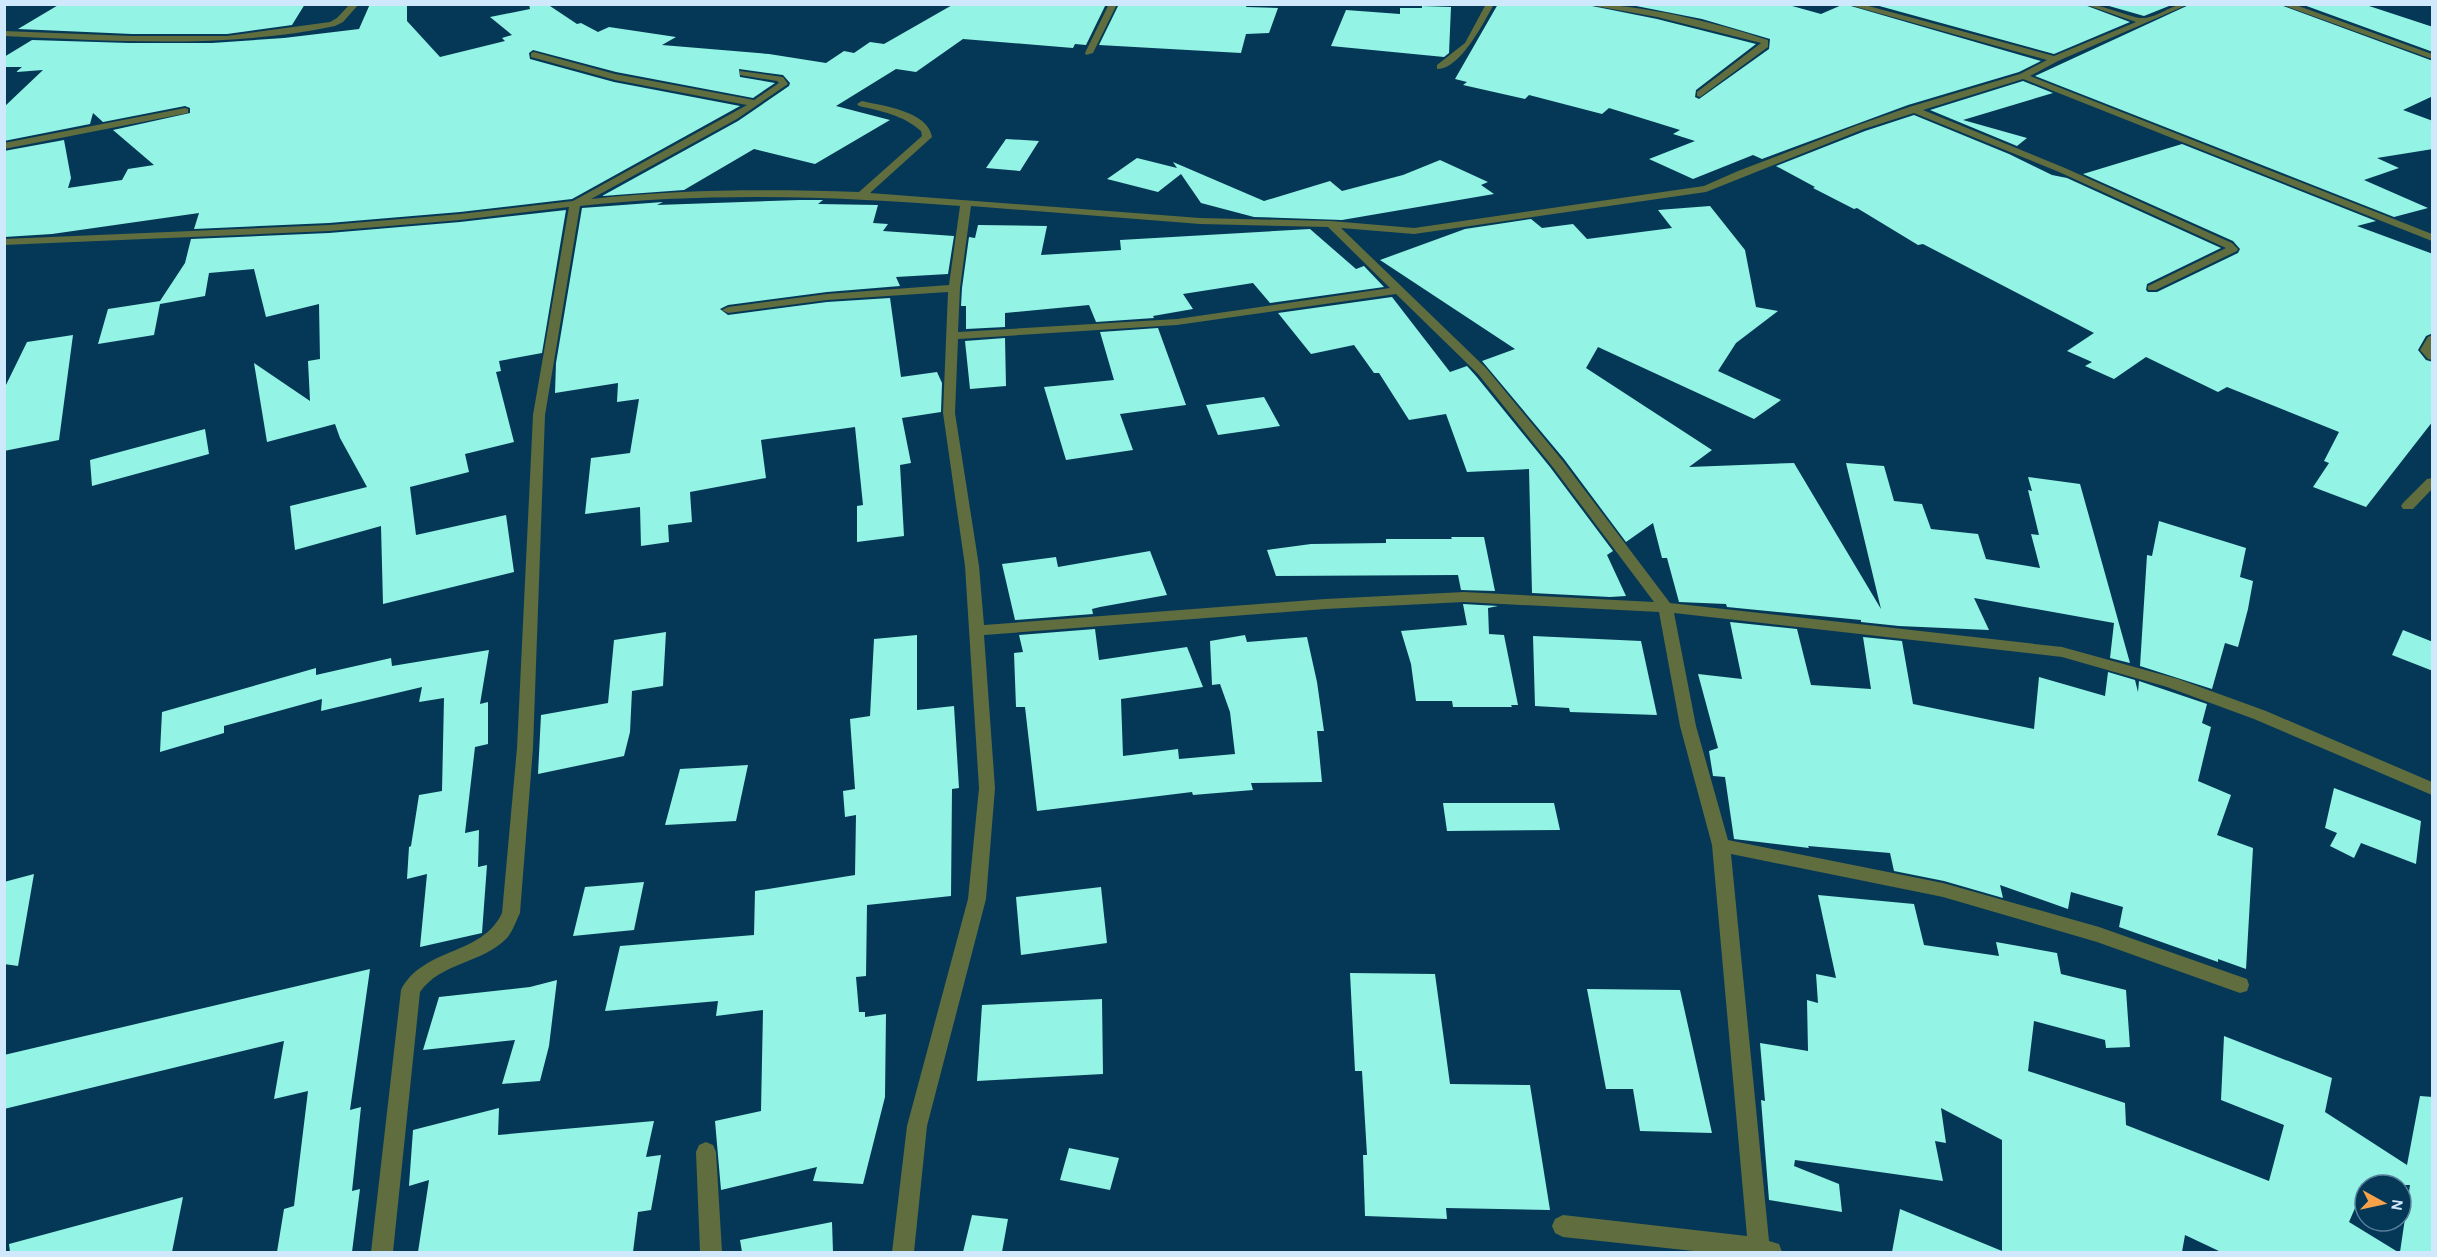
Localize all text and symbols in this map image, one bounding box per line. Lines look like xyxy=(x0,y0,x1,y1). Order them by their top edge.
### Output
north arrow xyxy=(2353,1173,2413,1233)
text: N xyxy=(2388,1198,2406,1212)

